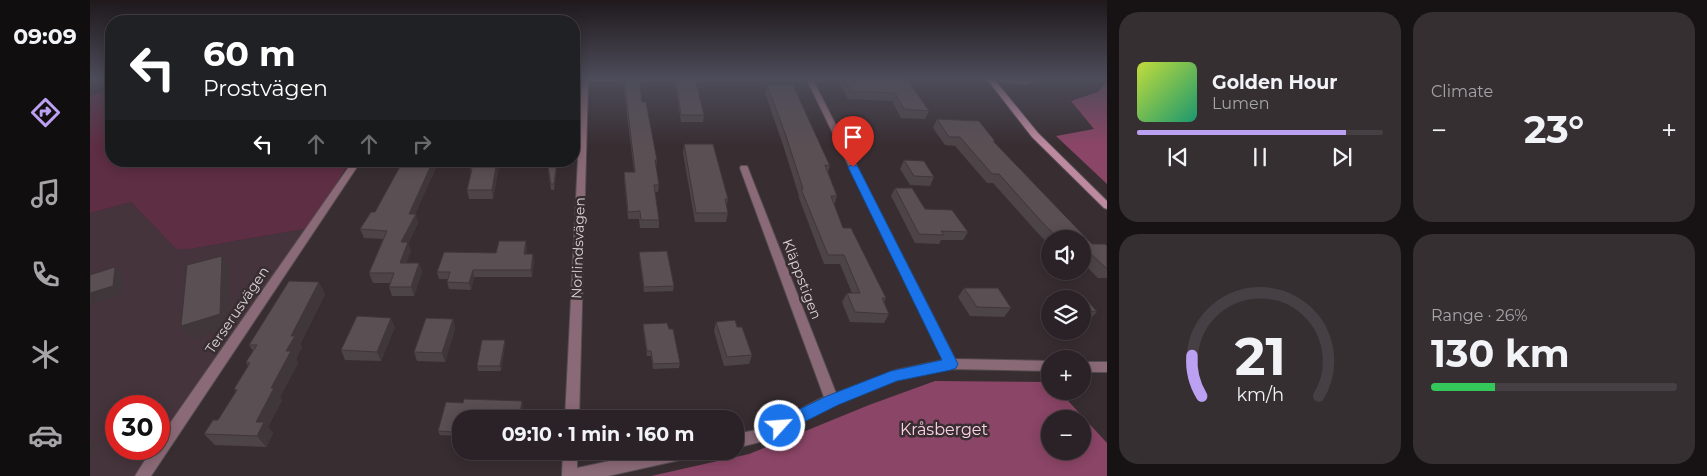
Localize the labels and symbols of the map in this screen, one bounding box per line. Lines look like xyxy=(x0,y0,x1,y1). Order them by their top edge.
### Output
pin xyxy=(832,116,874,167)
street label: Norlindsvägen xyxy=(567,197,589,299)
street label: Kläppstigen xyxy=(778,236,826,322)
street label: Terserusvägen xyxy=(201,263,273,357)
speed limit sign: 30 xyxy=(105,395,170,460)
position arrow xyxy=(753,399,805,451)
park label: Kråsberget xyxy=(900,420,989,439)

